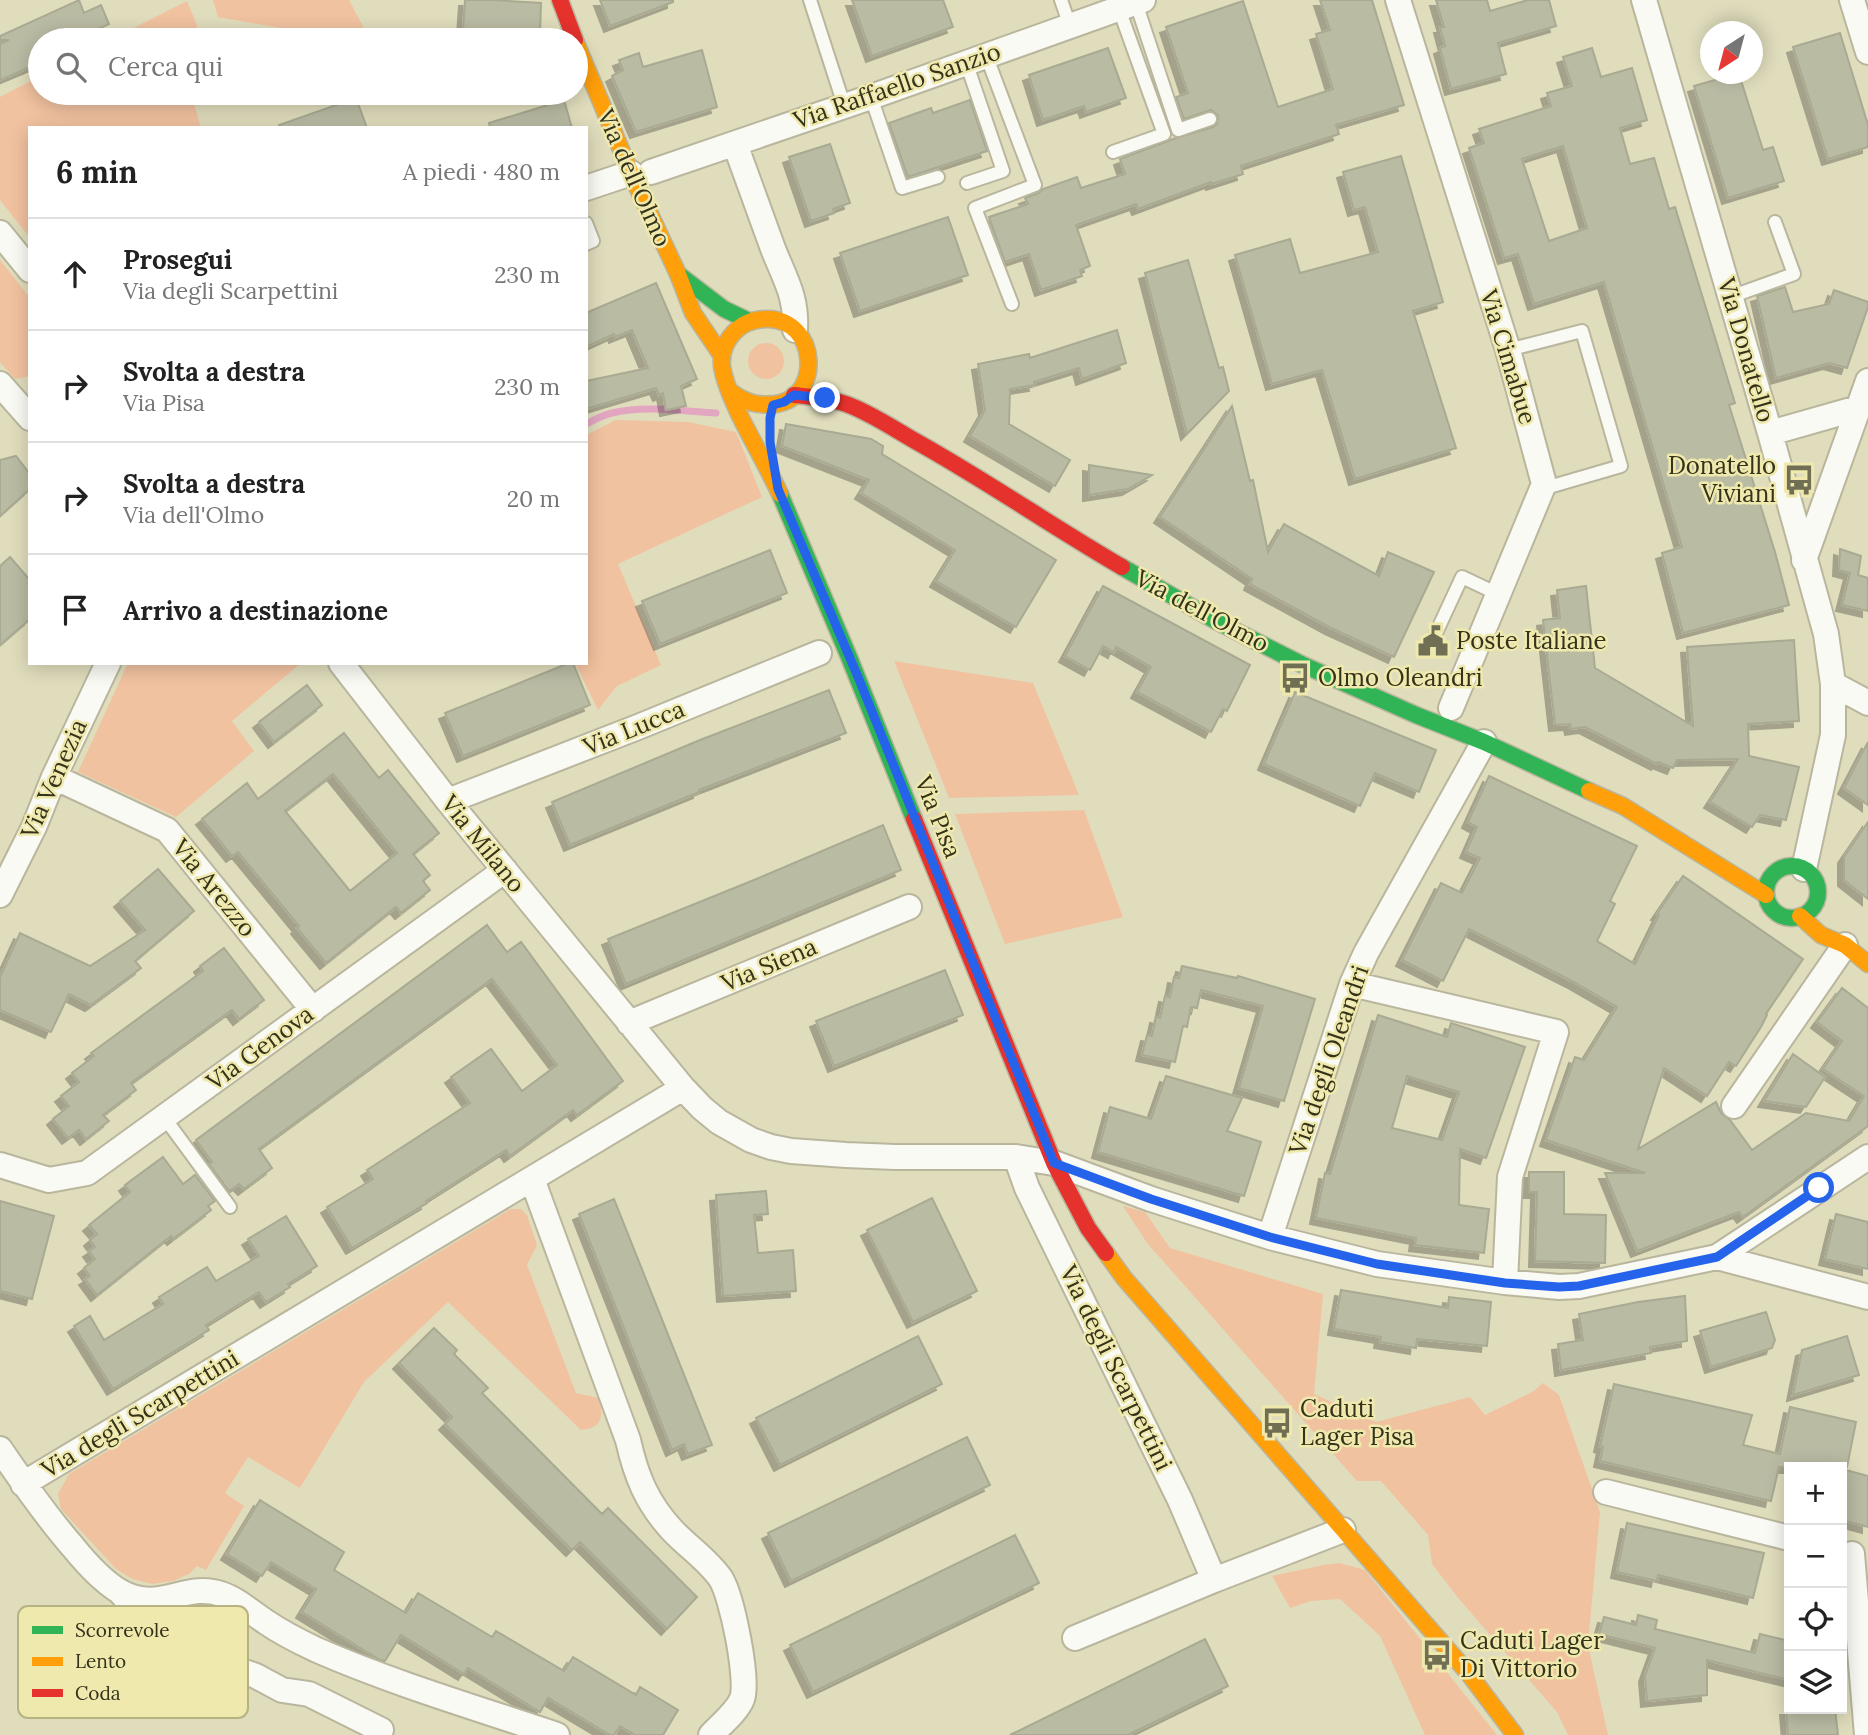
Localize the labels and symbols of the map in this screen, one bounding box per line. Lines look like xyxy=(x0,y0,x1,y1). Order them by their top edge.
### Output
north arrow xyxy=(1700,21,1763,84)
street label: Via Raffaello Sanzio xyxy=(788,36,1005,136)
street label: Via dell'Olmo xyxy=(590,103,679,251)
street label: Via Donatello xyxy=(1711,273,1782,426)
street label: Via Cimabue xyxy=(1473,285,1544,428)
route end xyxy=(809,382,840,413)
place label: Donatello Viviani xyxy=(1668,450,1776,509)
bus stop icon: Donatello Viviani xyxy=(1782,463,1816,497)
street label: Via dell'Olmo xyxy=(1129,562,1275,659)
public building icon: Poste Italiane xyxy=(1416,624,1450,658)
place label: Poste Italiane xyxy=(1456,625,1607,656)
bus stop icon: Olmo Oleandri xyxy=(1278,661,1312,695)
place label: Olmo Oleandri xyxy=(1318,662,1482,693)
street label: Via Lucca xyxy=(578,693,689,762)
street label: Via Venezia xyxy=(13,714,94,844)
street label: Via Pisa xyxy=(908,770,969,862)
street label: Via Milano xyxy=(434,788,532,899)
street label: Via Arezzo xyxy=(165,832,263,943)
street label: Via Siena xyxy=(715,931,821,999)
street label: Via degli Oleandri xyxy=(1281,961,1376,1160)
street label: Via Genova xyxy=(199,998,319,1097)
route start xyxy=(1803,1172,1834,1203)
street label: Via degli Scarpettini xyxy=(1053,1259,1180,1476)
street label: Via degli Scarpettini xyxy=(35,1342,244,1485)
place label: Caduti Lager Pisa xyxy=(1300,1393,1414,1452)
bus stop icon: Caduti Lager Pisa xyxy=(1260,1406,1294,1440)
legend xyxy=(18,1606,248,1718)
text: Scorrevole xyxy=(75,1618,170,1642)
place label: Caduti Lager Di Vittorio xyxy=(1460,1625,1604,1684)
bus stop icon: Caduti Lager Di Vittorio xyxy=(1420,1638,1454,1672)
text: Lento xyxy=(75,1649,126,1673)
text: Coda xyxy=(75,1681,121,1705)

